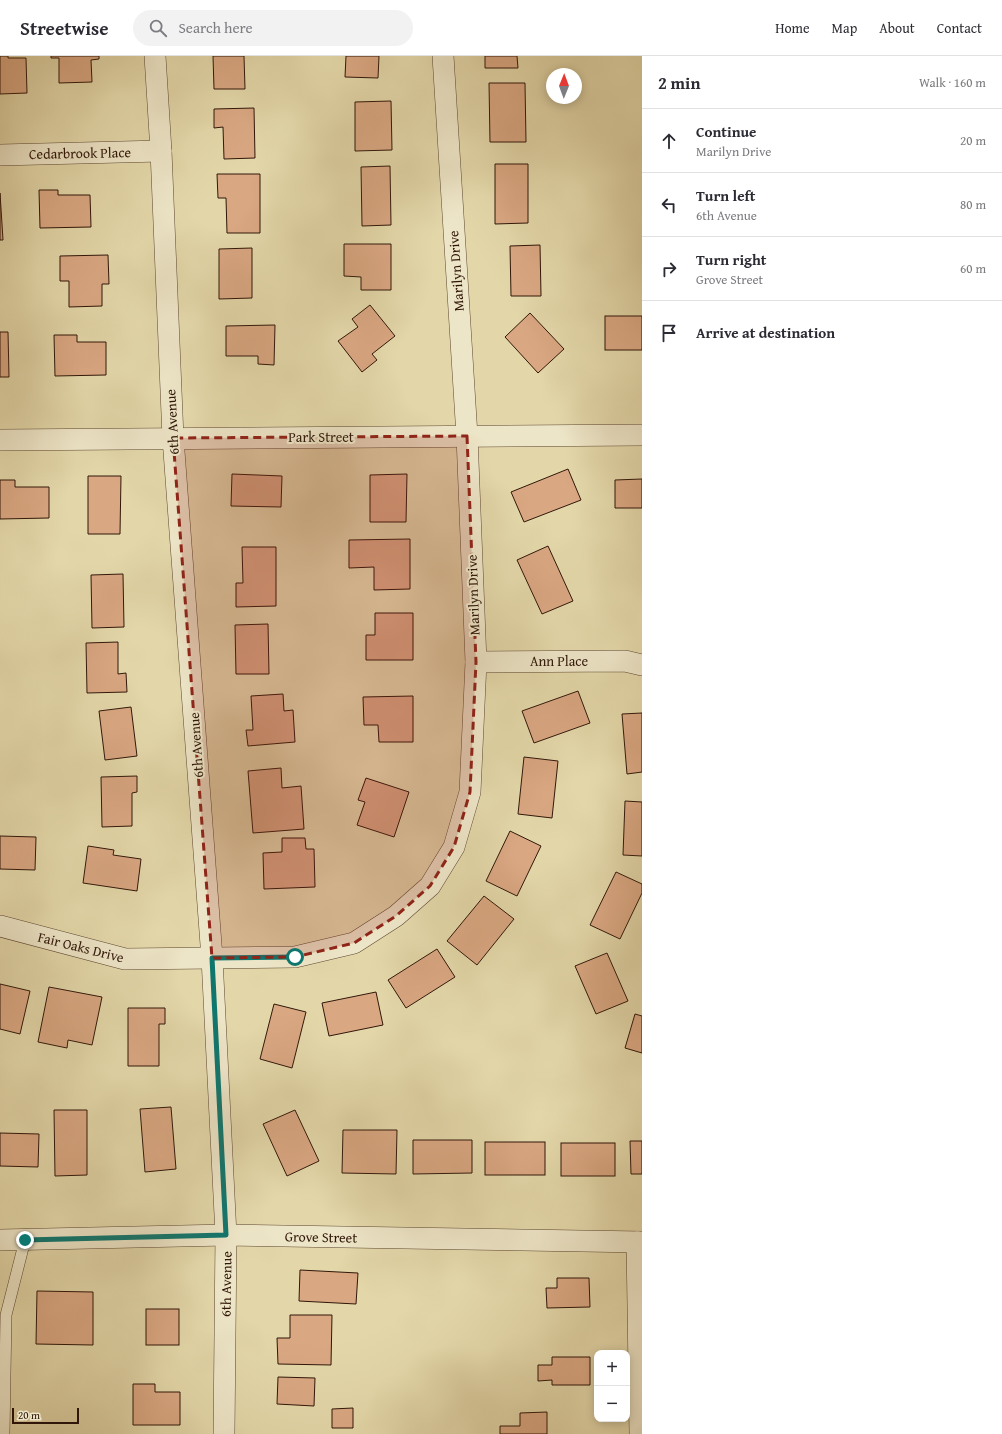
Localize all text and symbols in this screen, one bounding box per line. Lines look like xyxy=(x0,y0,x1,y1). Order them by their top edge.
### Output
search box xyxy=(133,10,413,46)
text: Streetwise xyxy=(20,14,109,42)
icon: search xyxy=(147,17,169,39)
text: Search here xyxy=(179,17,253,38)
text: Home xyxy=(775,18,810,38)
text: Map xyxy=(832,18,857,38)
text: About xyxy=(879,18,915,38)
text: Contact xyxy=(937,18,982,38)
north arrow xyxy=(546,68,582,104)
text: 2 min xyxy=(658,70,700,95)
text: Walk · 160 m xyxy=(919,73,986,92)
text: Continue xyxy=(696,121,757,142)
icon: ahead xyxy=(658,130,680,152)
text: 20 m xyxy=(960,131,986,150)
street label: Cedarbrook Place xyxy=(29,142,132,164)
text: Marilyn Drive xyxy=(696,142,771,161)
text: Turn left xyxy=(696,185,755,206)
icon: left xyxy=(658,194,680,216)
text: 80 m xyxy=(960,195,986,214)
text: 6th Avenue xyxy=(696,206,757,225)
street label: Marilyn Drive xyxy=(443,229,469,312)
text: Turn right xyxy=(696,249,767,270)
icon: right xyxy=(658,258,680,280)
text: 60 m xyxy=(960,259,986,278)
text: Grove Street xyxy=(696,270,763,289)
icon: arrive xyxy=(658,322,680,344)
text: Arrive at destination xyxy=(696,322,835,343)
street label: 6th Avenue xyxy=(160,388,184,455)
street label: Park Street xyxy=(288,427,354,447)
street label: Marilyn Drive xyxy=(462,554,484,636)
street label: Ann Place xyxy=(530,651,588,671)
street label: 6th Avenue xyxy=(184,711,208,778)
street label: Fair Oaks Drive xyxy=(36,927,127,967)
route start xyxy=(286,948,304,966)
street label: Grove Street xyxy=(285,1226,357,1248)
route end xyxy=(16,1231,34,1249)
street label: 6th Avenue xyxy=(215,1251,237,1317)
map controls xyxy=(594,1350,630,1422)
button: + xyxy=(594,1350,630,1386)
button: − xyxy=(594,1386,630,1422)
scale bar xyxy=(12,1406,79,1425)
text: 20 m xyxy=(18,1407,40,1423)

